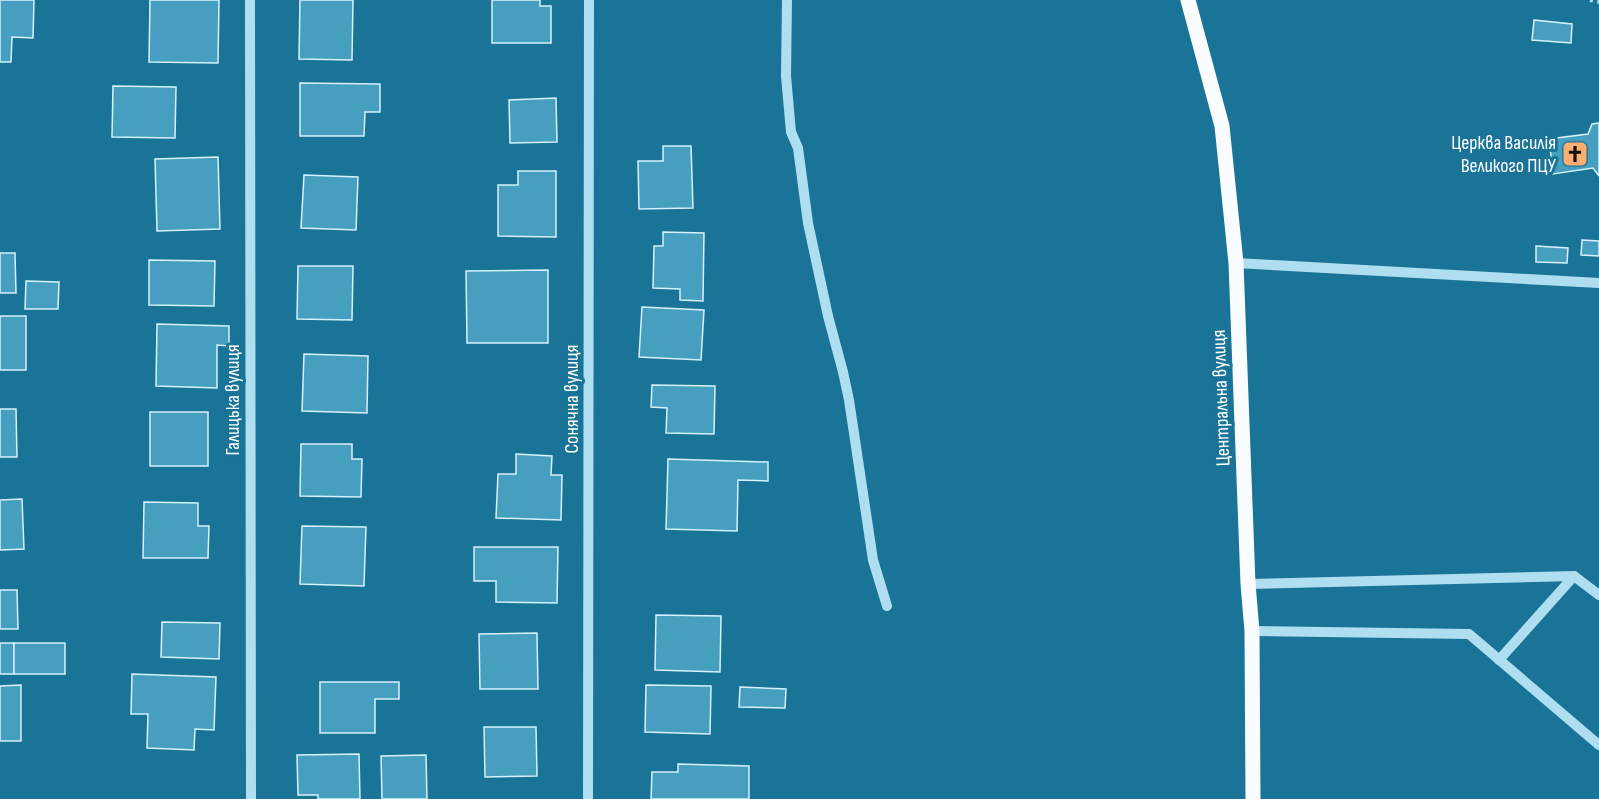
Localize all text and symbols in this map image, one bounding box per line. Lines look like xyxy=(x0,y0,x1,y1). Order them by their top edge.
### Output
place label: Церква Василія Великого ПЦУ xyxy=(1451,131,1557,178)
church icon: Церква Василія Великого ПЦУ xyxy=(1560,139,1590,169)
street label: Центральна вулиця xyxy=(1207,329,1235,467)
street label: Галицька вулиця xyxy=(221,344,245,456)
street label: Сонячна вулиця xyxy=(560,345,584,453)

